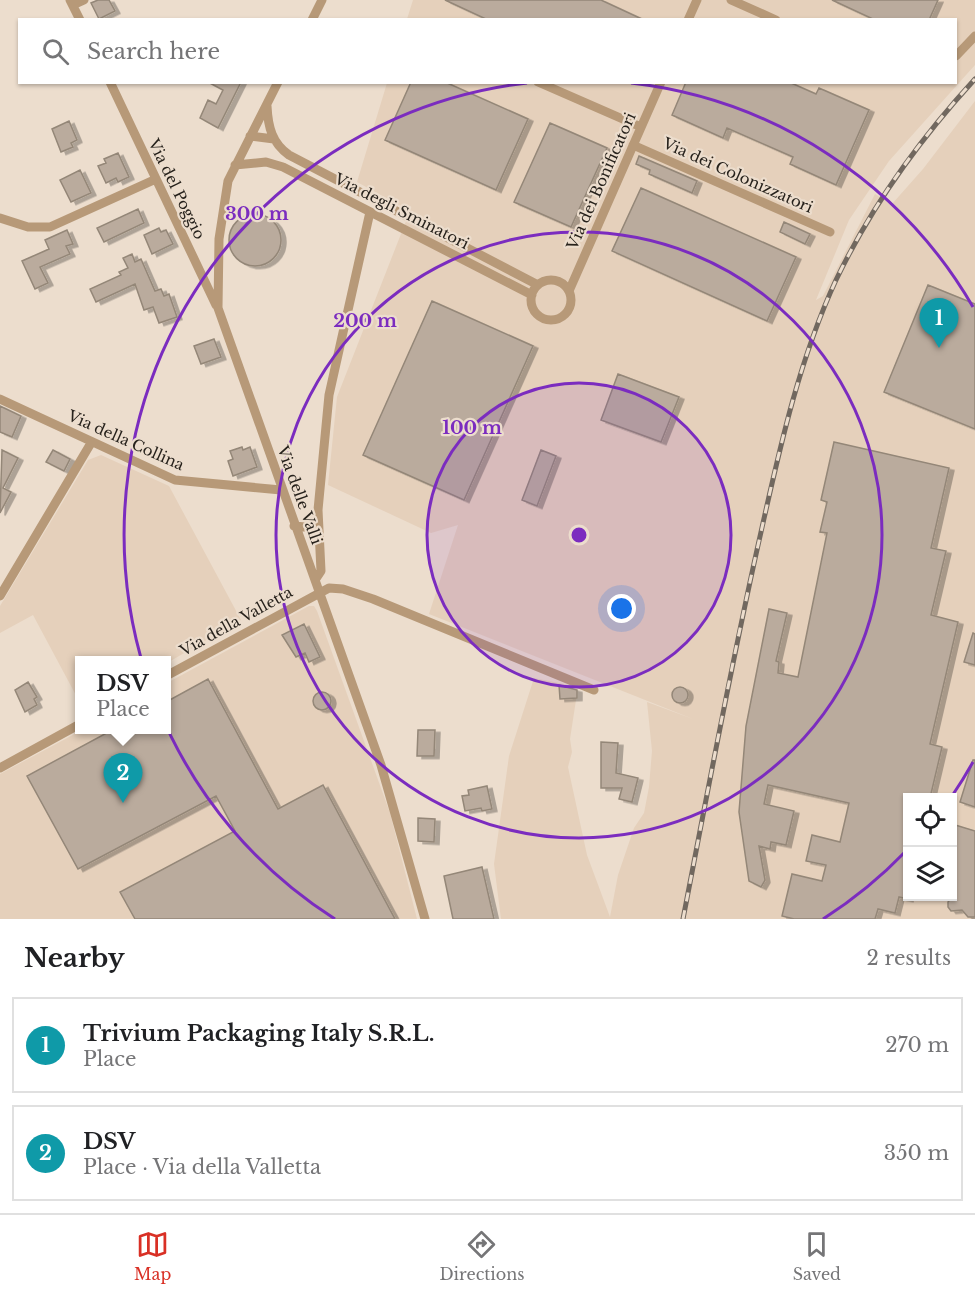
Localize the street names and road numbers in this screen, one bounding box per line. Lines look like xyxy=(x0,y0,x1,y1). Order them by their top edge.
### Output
street label: Via dei Bonificatori xyxy=(562,110,640,253)
street label: Via dei Colonizzatori xyxy=(659,133,816,217)
street label: Via del Poggio xyxy=(144,135,210,243)
street label: Via degli Sminatori xyxy=(331,168,472,253)
street label: Via della Collina xyxy=(64,405,188,474)
street label: Via delle Valli xyxy=(273,442,327,547)
street label: Via della Valletta xyxy=(175,582,296,660)

